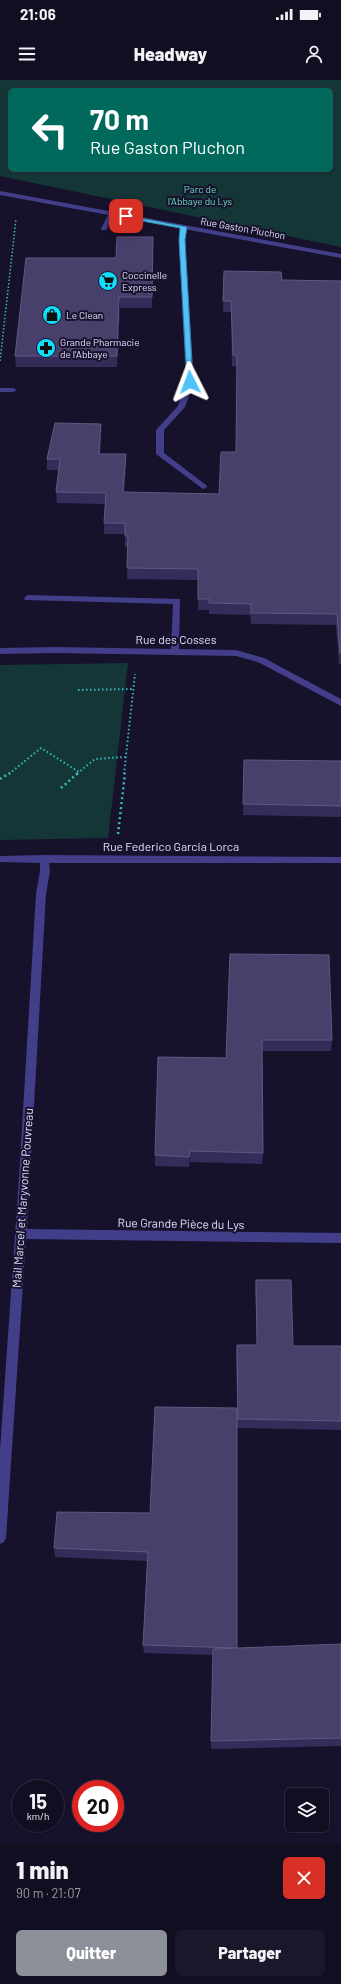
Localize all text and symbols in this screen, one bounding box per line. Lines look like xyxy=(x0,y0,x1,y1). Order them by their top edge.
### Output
text: 21:06 xyxy=(20,5,56,23)
icon: menu xyxy=(16,43,38,65)
text: Headway xyxy=(134,43,207,65)
icon: person xyxy=(303,43,325,65)
text: 70 m xyxy=(90,102,149,136)
icon: left xyxy=(24,104,76,156)
text: Rue Gaston Pluchon xyxy=(90,136,245,158)
park label: Parc de l'Abbaye du Lys xyxy=(168,183,232,207)
pin xyxy=(109,199,143,233)
icon: arrive xyxy=(115,205,137,227)
street label: Rue Gaston Pluchon xyxy=(200,215,286,241)
place label: Coccinelle Express xyxy=(122,269,167,293)
supermarket icon: Coccinelle Express xyxy=(97,270,119,292)
shop icon: Le Clean xyxy=(41,304,63,326)
place label: Le Clean xyxy=(66,309,103,321)
place label: Grande Pharmacie de l'Abbaye xyxy=(60,336,140,360)
pharmacy icon: Grande Pharmacie de l'Abbaye xyxy=(35,337,57,359)
position arrow xyxy=(169,361,211,403)
street label: Rue des Cosses xyxy=(136,632,217,646)
street label: Rue Federico Garcia Lorca xyxy=(103,839,239,853)
street label: Mail Marcel et Maryvonne Pouvreau xyxy=(9,1108,35,1288)
street label: Rue Grande Pièce du Lys xyxy=(118,1215,245,1231)
speed limit sign: 20 xyxy=(72,1780,124,1832)
map controls xyxy=(285,1788,329,1832)
button: layers xyxy=(285,1788,329,1832)
text: 15 xyxy=(29,1789,47,1813)
text: km/h xyxy=(27,1810,49,1822)
text: 1 min xyxy=(16,1855,69,1884)
button: close xyxy=(283,1857,325,1899)
text: 90 m · 21:07 xyxy=(16,1885,81,1901)
button: Quitter xyxy=(16,1930,167,1976)
button: Partager xyxy=(175,1930,325,1976)

